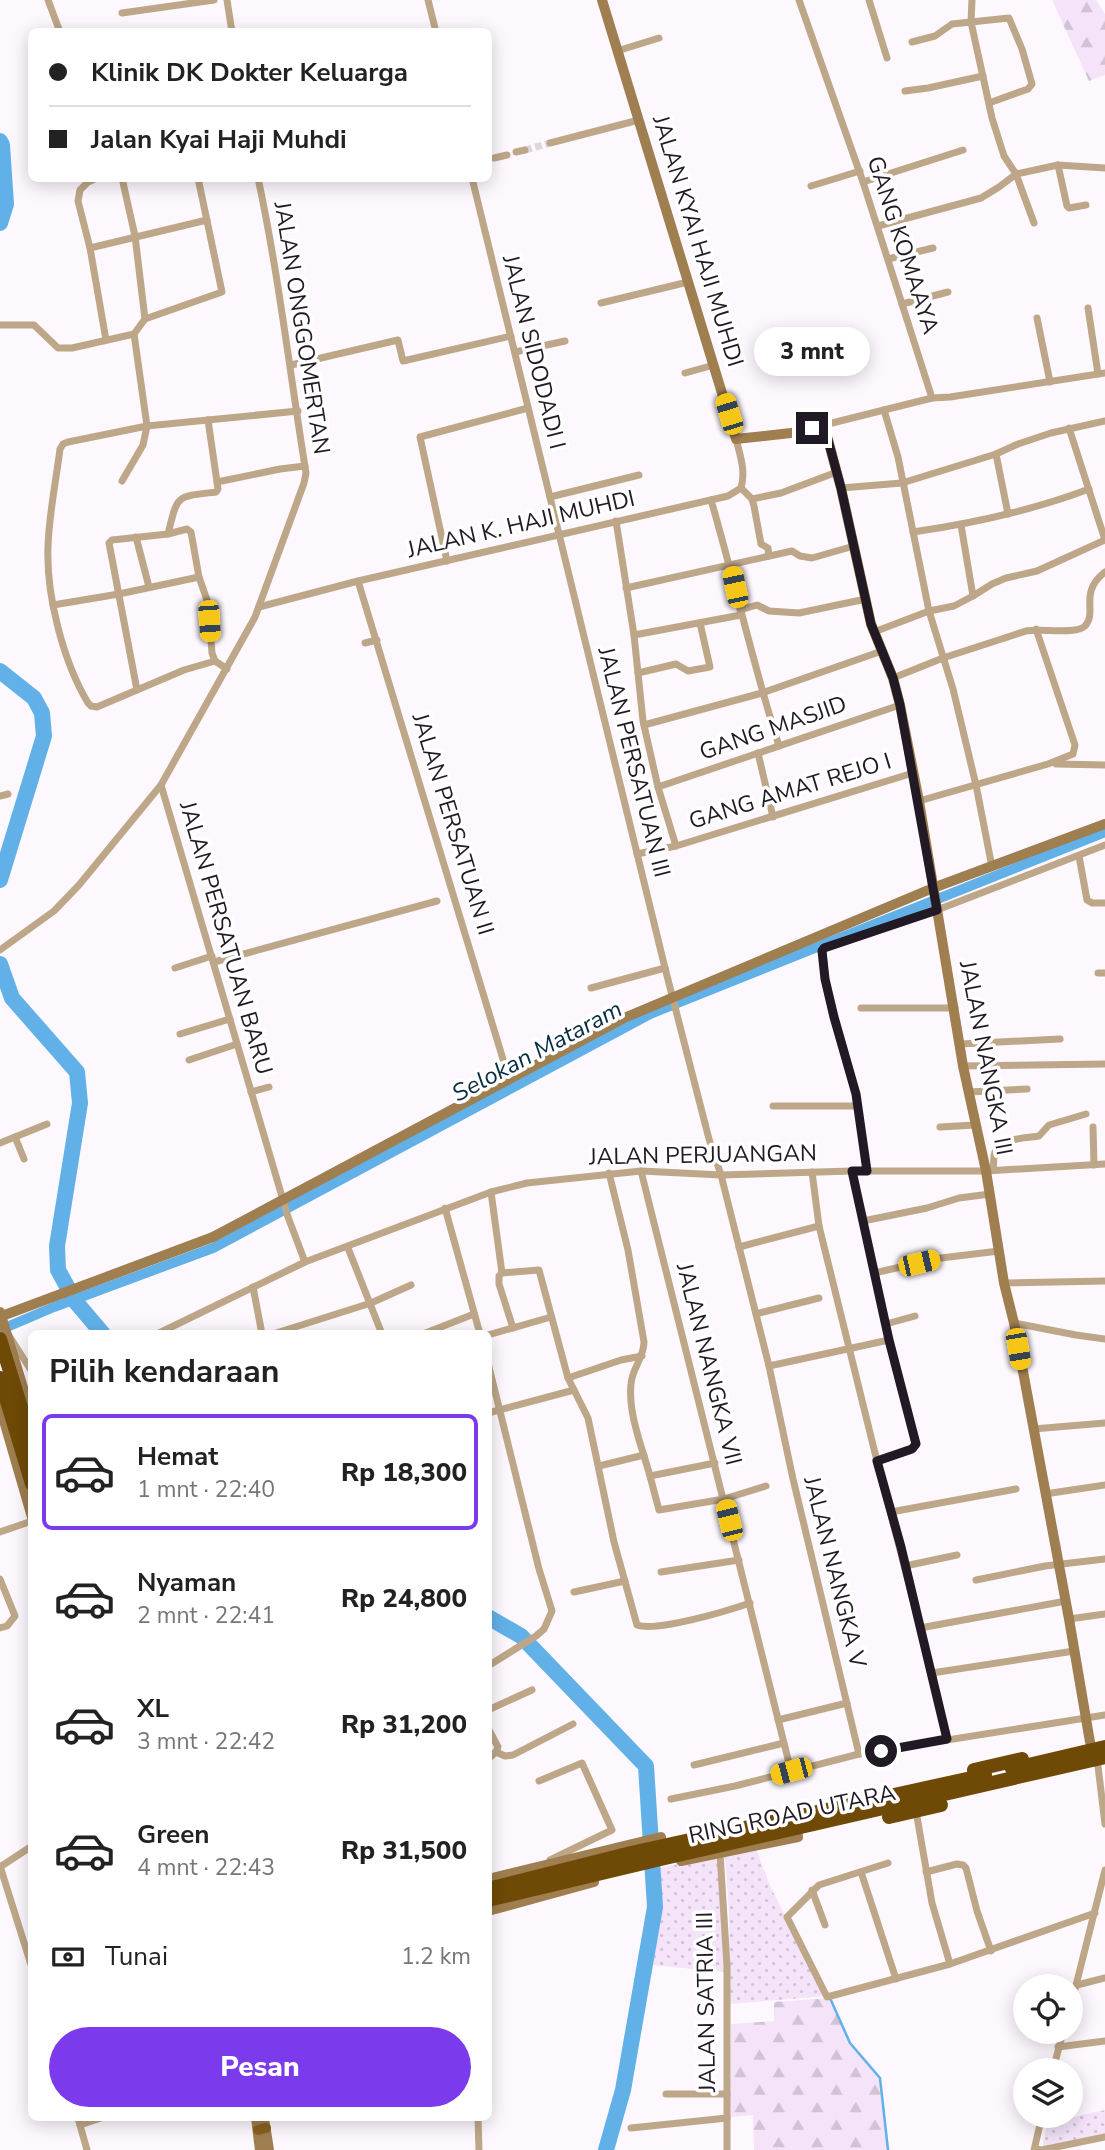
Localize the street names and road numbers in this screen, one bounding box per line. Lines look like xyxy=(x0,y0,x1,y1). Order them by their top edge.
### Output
street label: JALAN KYAI HAJI MUHDI xyxy=(645,111,751,370)
street label: GANG KOMAAYA xyxy=(860,152,946,338)
street label: JALAN ONGGOMERTAN xyxy=(267,198,337,457)
street label: JALAN SIDODADI I xyxy=(495,251,573,452)
street label: JALAN K. HAJI MUHDI xyxy=(403,483,638,565)
street label: JALAN PERSATUAN III xyxy=(590,643,678,880)
street label: GANG MASJID xyxy=(695,688,851,768)
street label: JALAN PERSATUAN II xyxy=(404,708,501,939)
street label: GANG AMAT REJO I xyxy=(685,745,895,837)
street label: JALAN PERSATUAN BARU xyxy=(172,797,280,1078)
street label: JALAN NANGKA III xyxy=(952,957,1020,1158)
street label: JALAN PERJUANGAN xyxy=(588,1138,817,1173)
street label: JALAN NANGKA VII xyxy=(669,1259,749,1468)
street label: JALAN NANGKA V xyxy=(796,1472,874,1671)
street label: RING ROAD UTARA xyxy=(686,1777,899,1851)
street label: JALAN SATRIA III xyxy=(689,1911,723,2094)

